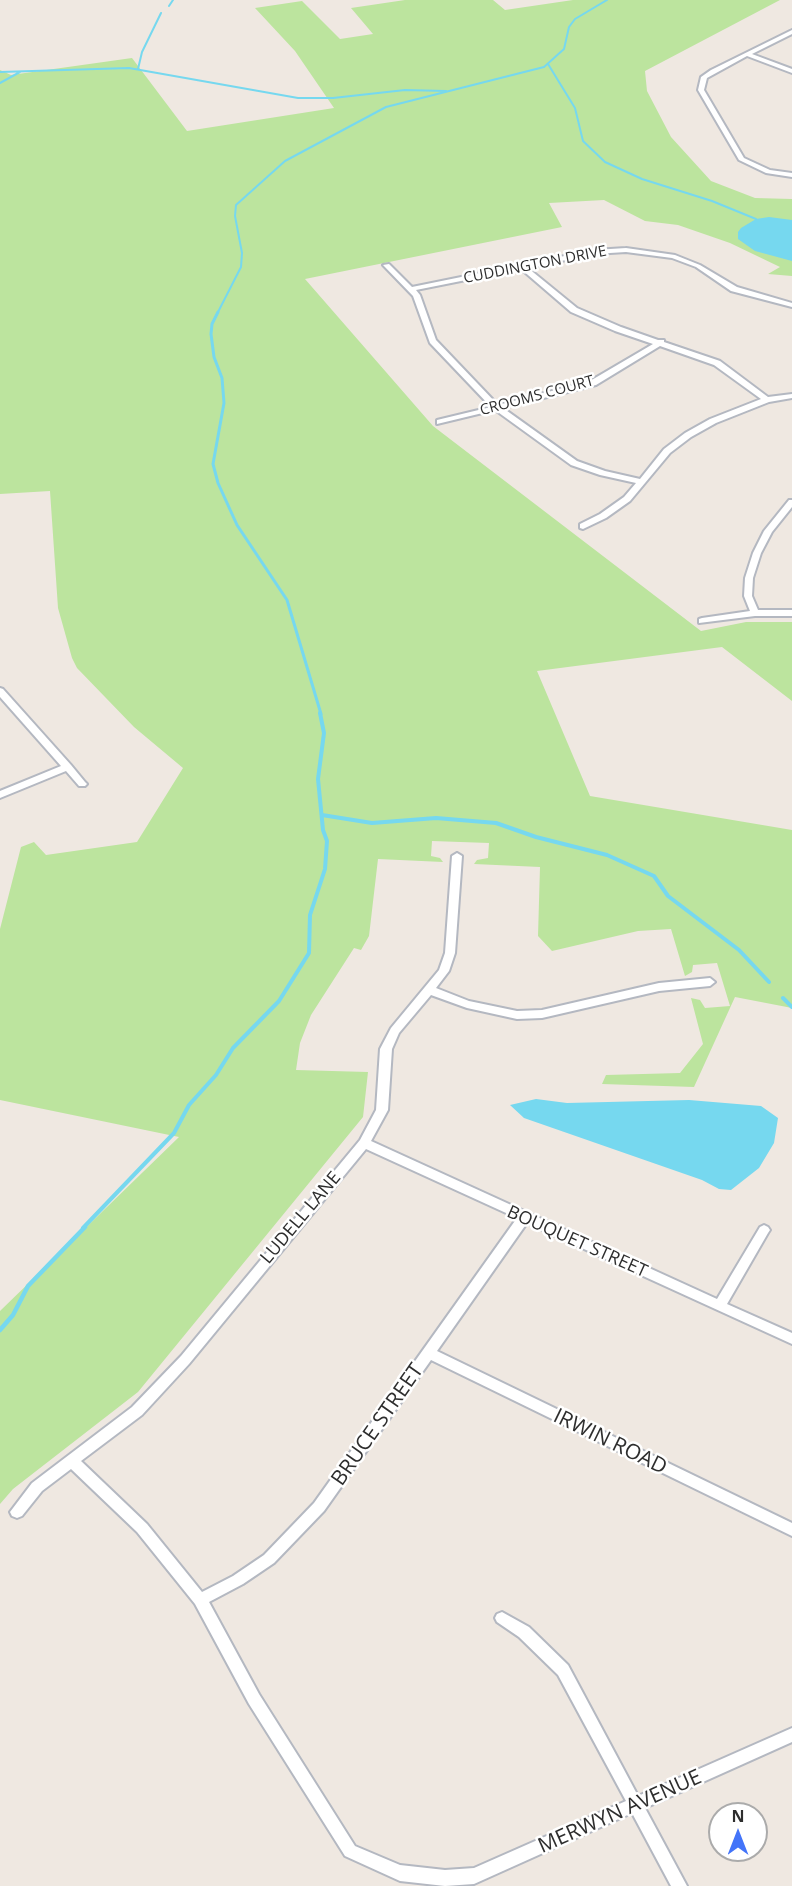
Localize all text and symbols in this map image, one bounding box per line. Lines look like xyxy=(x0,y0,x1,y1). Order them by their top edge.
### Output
street label: CUDDINGTON DRIVE xyxy=(462,242,608,288)
street label: CROOMS COURT xyxy=(478,372,596,420)
street label: LUDELL LANE xyxy=(256,1168,346,1268)
street label: BOUQUET STREET xyxy=(504,1201,650,1283)
street label: BRUCE STREET xyxy=(327,1359,429,1491)
street label: IRWIN ROAD xyxy=(549,1404,671,1480)
street label: MERWYN AVENUE xyxy=(534,1765,706,1859)
north arrow xyxy=(708,1802,768,1862)
text: N xyxy=(731,1805,745,1827)

